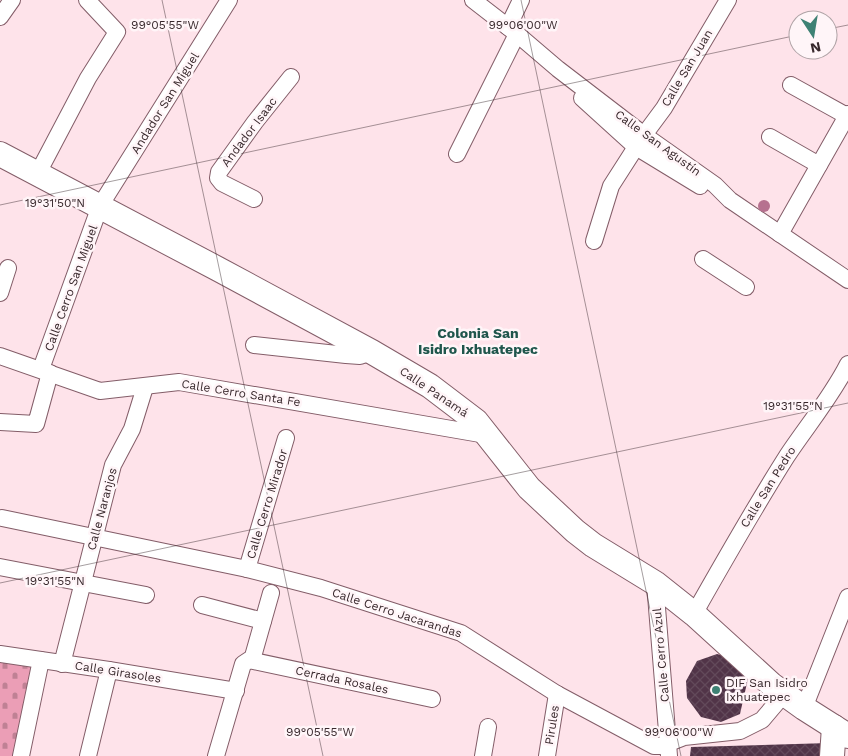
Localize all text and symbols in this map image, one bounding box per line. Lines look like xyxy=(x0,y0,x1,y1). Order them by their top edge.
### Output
north arrow xyxy=(788,10,838,60)
text: 99°05'55"W xyxy=(131,18,199,32)
text: 99°06'00"W xyxy=(488,18,558,32)
street label: Calle San Juan xyxy=(659,27,715,109)
text: N xyxy=(809,39,822,57)
street label: Andador San Miguel xyxy=(128,49,202,156)
street label: Andador Isaac xyxy=(218,94,280,169)
street label: Calle San Agustín xyxy=(612,107,704,179)
text: 19°31'50"N xyxy=(25,196,85,210)
street label: Calle Cerro San Miguel xyxy=(42,223,100,353)
district label: Colonia San Isidro Ixhuatepec xyxy=(418,325,538,357)
street label: Calle Panamá xyxy=(397,364,471,420)
street label: Calle Cerro Santa Fe xyxy=(180,377,302,409)
text: 19°31'55"N xyxy=(763,399,823,413)
street label: Calle San Pedro xyxy=(737,444,799,530)
street label: Calle Cerro Mirador xyxy=(244,447,290,561)
street label: Calle Naranjos xyxy=(84,466,120,552)
text: 19°31'55"N xyxy=(25,574,85,588)
street label: Calle Cerro Jacarandas xyxy=(330,585,464,641)
street label: Calle Cerro Azul xyxy=(650,607,672,703)
street label: Calle Girasoles xyxy=(74,658,162,686)
street label: Cerrada Rosales xyxy=(294,663,390,697)
place label: DIF San Isidro Ixhuatepec xyxy=(726,676,808,704)
marker: DIF San Isidro Ixhuatepec xyxy=(710,684,722,696)
street label: Pirules xyxy=(542,704,562,746)
text: 99°05'55"W xyxy=(286,725,354,739)
text: 99°06'00"W xyxy=(644,725,714,739)

